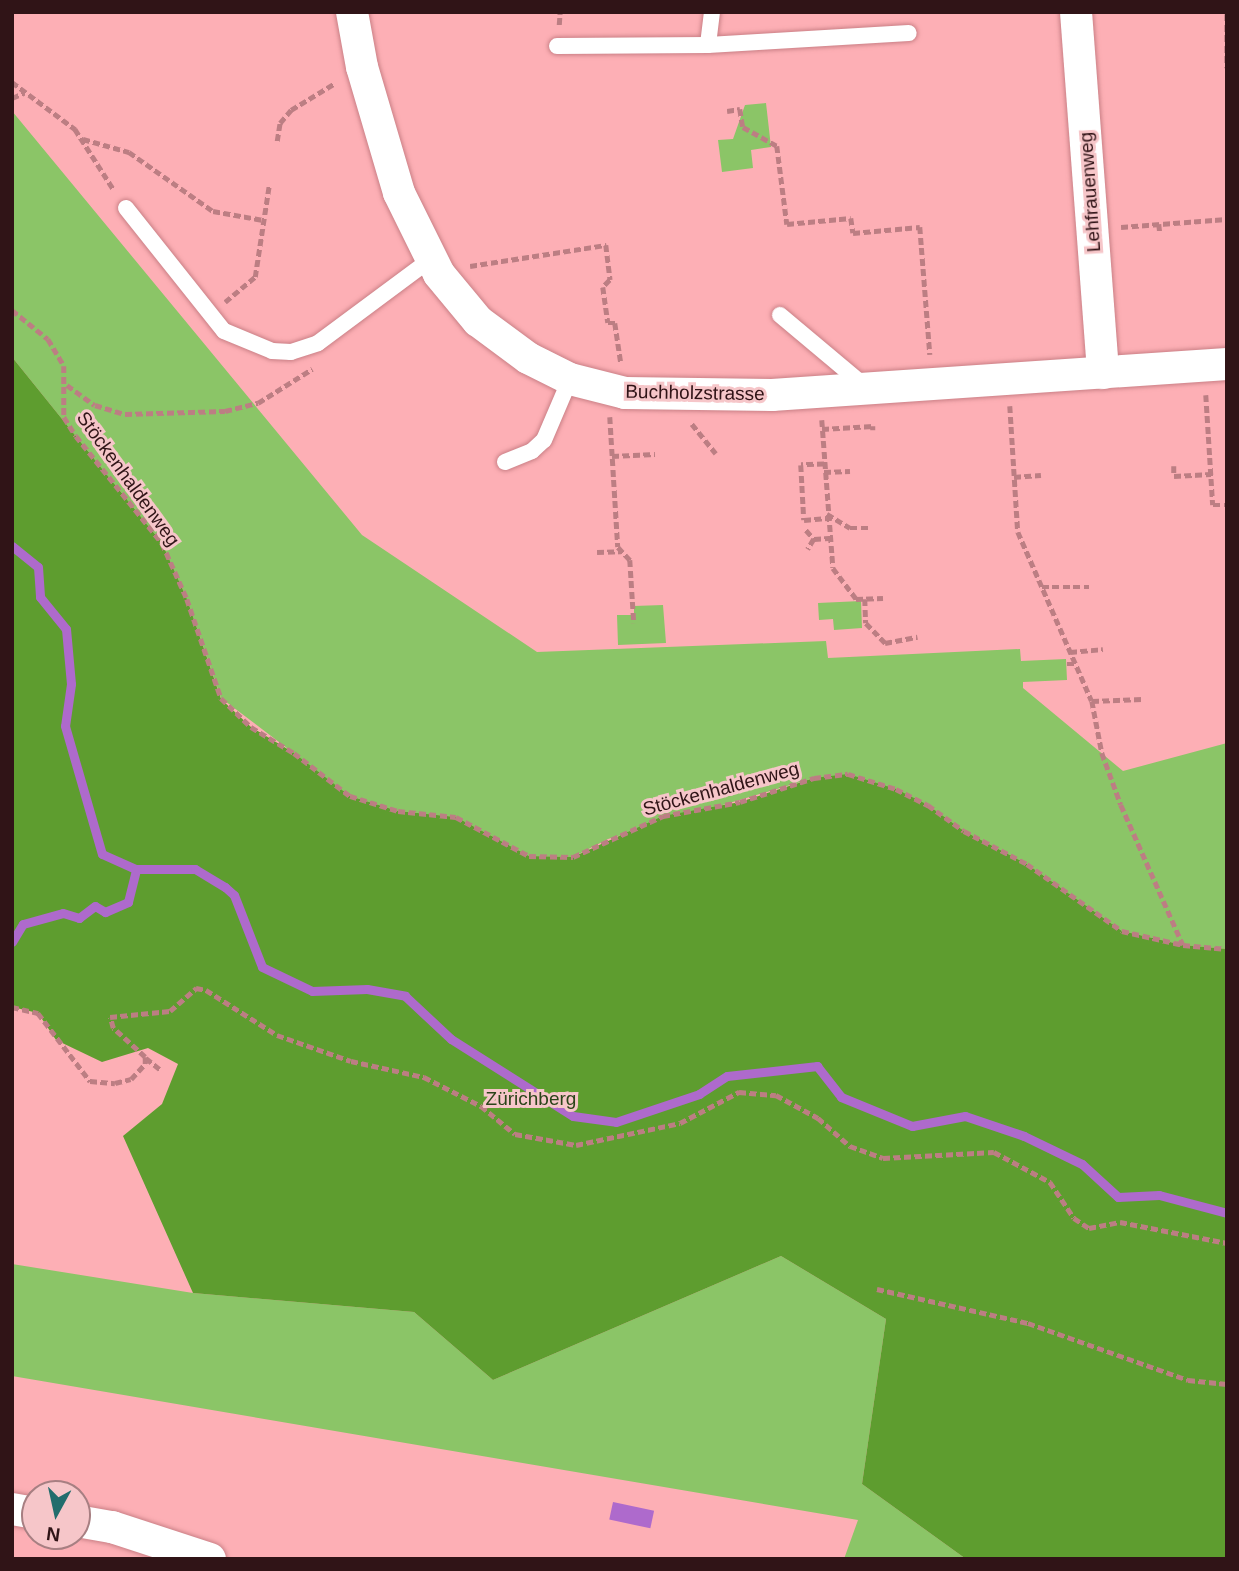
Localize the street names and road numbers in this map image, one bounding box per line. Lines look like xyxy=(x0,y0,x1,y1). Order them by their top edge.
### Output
street label: Lehfrauenweg xyxy=(1074,131,1106,253)
street label: Buchholzstrasse xyxy=(625,380,765,406)
street label: Stöckenhaldenweg xyxy=(72,407,184,551)
street label: Stöckenhaldenweg xyxy=(641,757,801,821)

